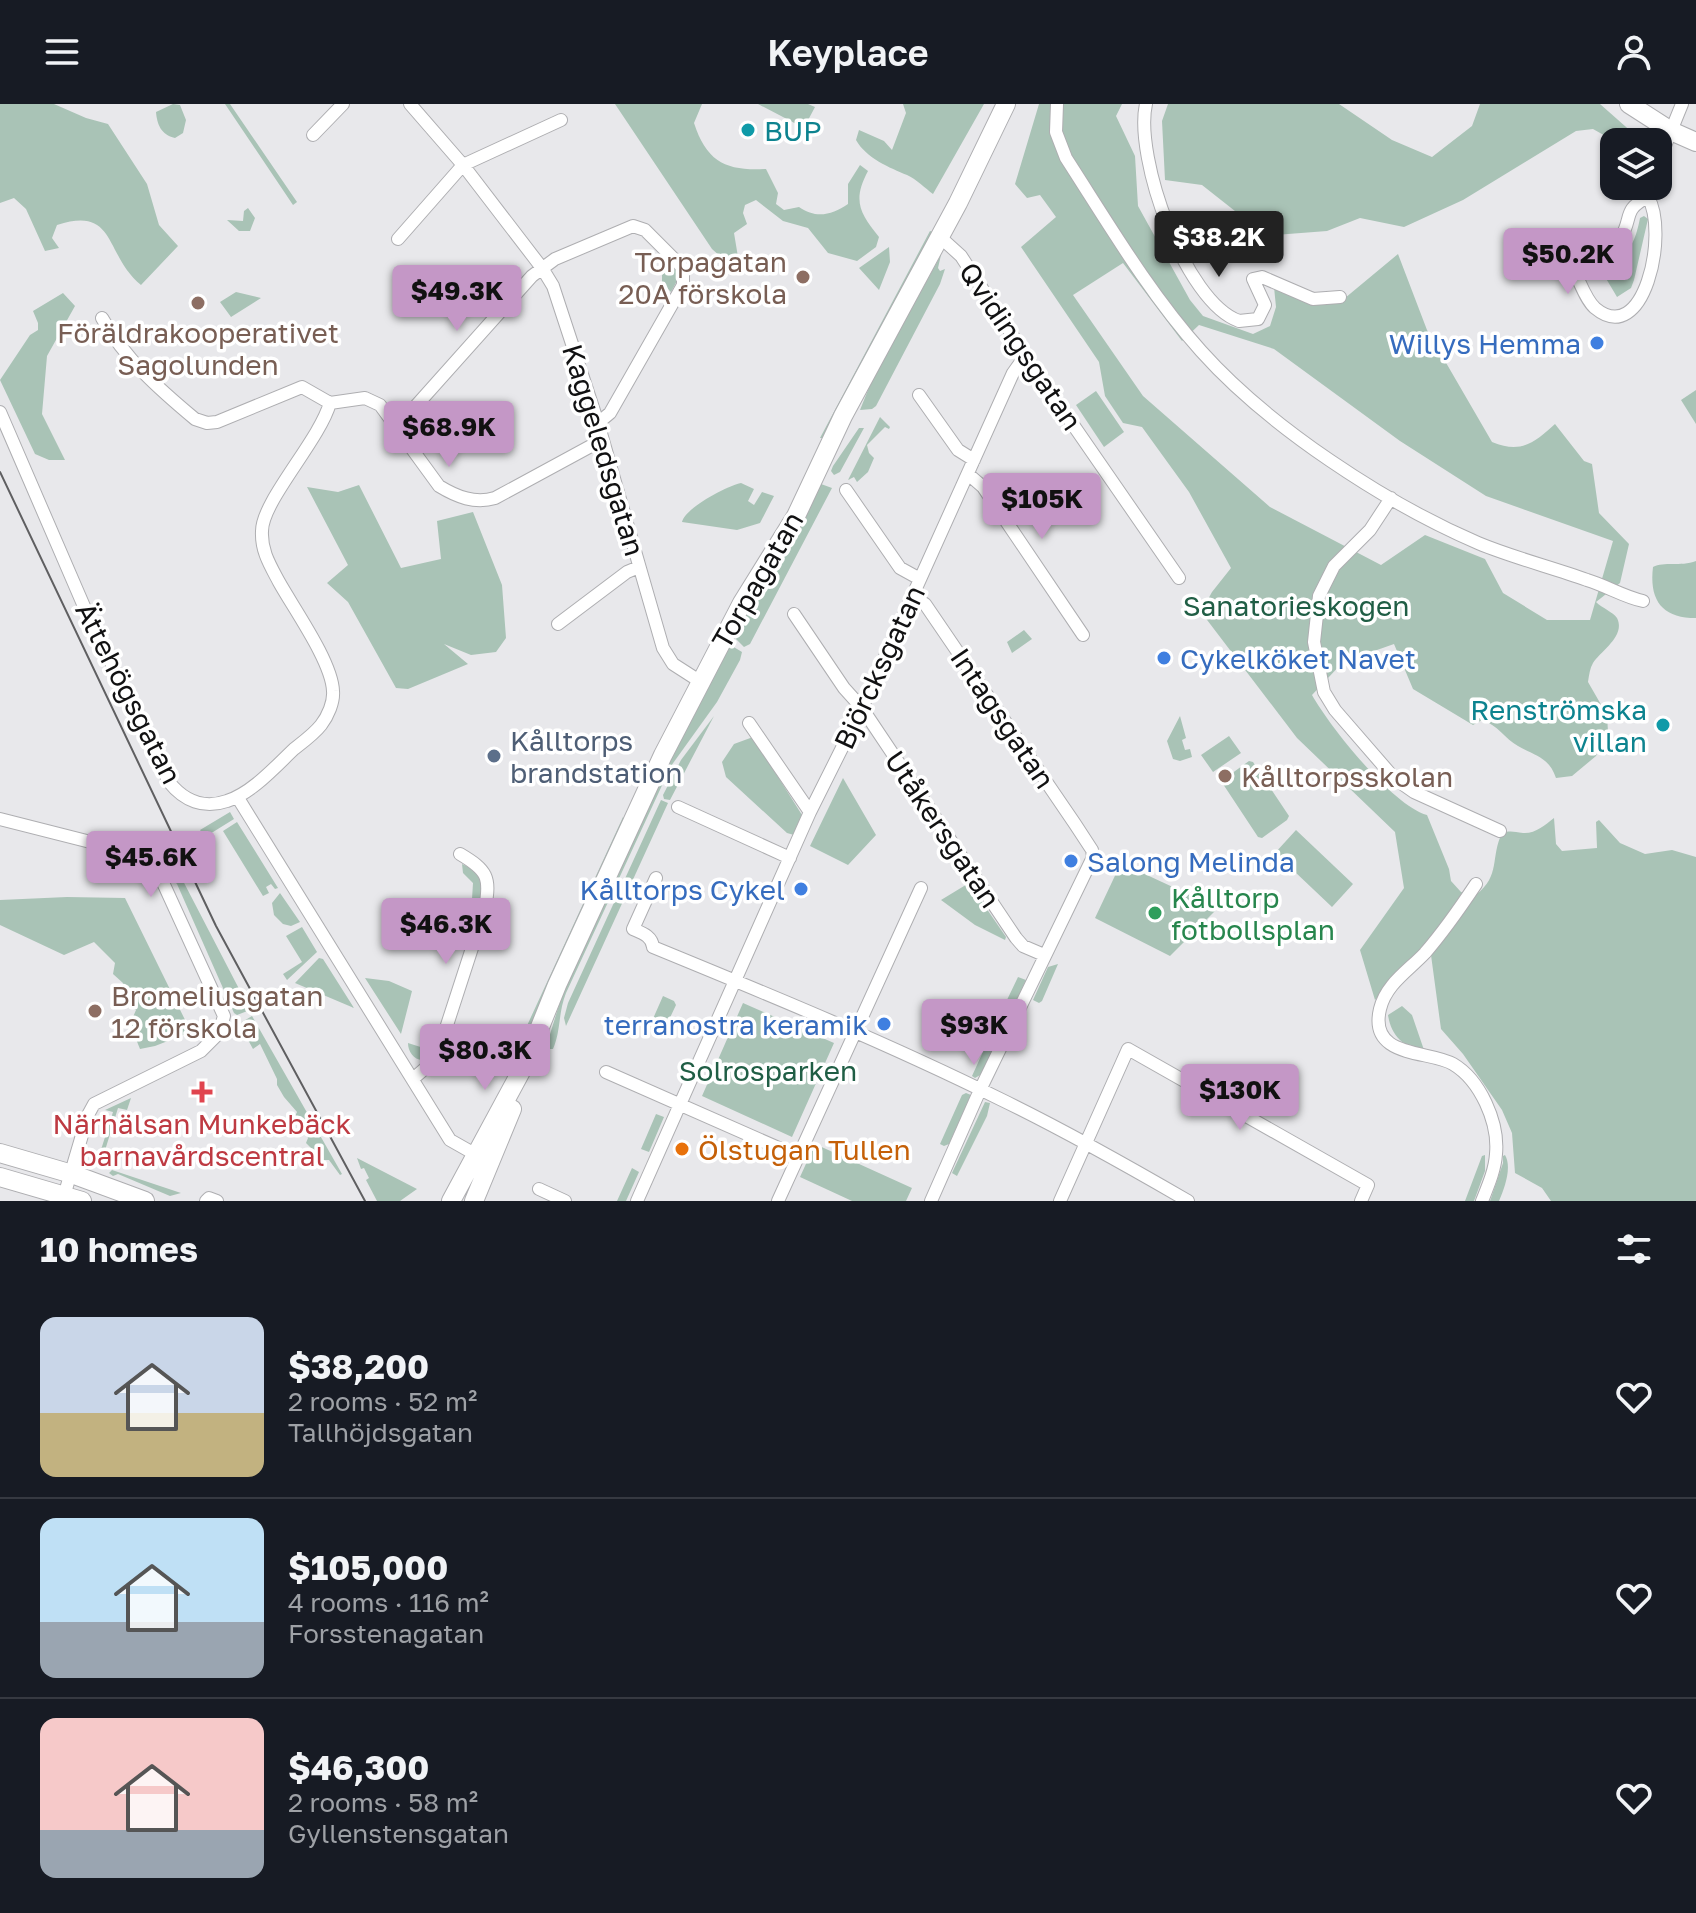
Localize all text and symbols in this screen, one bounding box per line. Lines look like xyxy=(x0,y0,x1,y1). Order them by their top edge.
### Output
icon: menu xyxy=(40,30,84,74)
icon: person xyxy=(1612,30,1656,74)
text: Keyplace xyxy=(767,31,929,74)
place label: BUP xyxy=(764,114,822,147)
marker: BUP xyxy=(739,121,757,139)
map controls xyxy=(1600,128,1672,200)
button: layers xyxy=(1600,128,1672,200)
pin: $38.2K xyxy=(1154,211,1284,279)
text: $38.2K xyxy=(1173,221,1265,252)
pin: $50.2K xyxy=(1503,228,1633,296)
text: $50.2K xyxy=(1521,238,1615,269)
place label: Torpagatan 20A förskola xyxy=(618,245,787,310)
street label: Qvidingsgatan xyxy=(953,256,1089,436)
pin: $49.3K xyxy=(392,265,522,333)
marker: Torpagatan 20A förskola xyxy=(794,268,812,286)
text: $49.3K xyxy=(410,275,504,306)
marker: Föräldrakooperativet Sagolunden xyxy=(189,294,207,312)
place label: Föräldrakooperativet Sagolunden xyxy=(57,316,339,381)
place label: Willys Hemma xyxy=(1389,327,1581,360)
marker: Willys Hemma xyxy=(1588,334,1606,352)
street label: Kaggeledsgatan xyxy=(556,340,652,560)
pin: $68.9K xyxy=(384,401,514,469)
text: $68.9K xyxy=(402,411,496,442)
pin: $105K xyxy=(986,473,1098,541)
text: $105K xyxy=(1001,483,1083,514)
street label: Torpagatan xyxy=(705,506,809,654)
street label: Björcksgatan xyxy=(827,580,931,754)
park label: Sanatorieskogen xyxy=(1183,589,1409,622)
street label: Ättehögsgatan xyxy=(69,597,189,789)
street label: Intagsgatan xyxy=(944,642,1062,794)
place label: Cykelköket Navet xyxy=(1180,642,1416,675)
marker: Cykelköket Navet xyxy=(1155,649,1173,667)
place label: Renströmska villan xyxy=(1470,693,1647,758)
marker: Renströmska villan xyxy=(1654,716,1672,734)
place label: Kålltorps brandstation xyxy=(510,724,682,789)
street label: Utåkersgatan xyxy=(879,744,1007,914)
marker: Kålltorps brandstation xyxy=(485,747,503,765)
place label: Kålltorpsskolan xyxy=(1241,760,1453,793)
marker: Kålltorpsskolan xyxy=(1216,767,1234,785)
pin: $45.6K xyxy=(86,831,216,899)
text: $45.6K xyxy=(104,841,198,872)
place label: Salong Melinda xyxy=(1087,845,1295,878)
marker: Salong Melinda xyxy=(1062,852,1080,870)
place label: Kålltorps Cykel xyxy=(580,873,785,906)
marker: Kålltorps Cykel xyxy=(792,880,810,898)
place label: Kålltorp fotbollsplan xyxy=(1171,881,1335,946)
pin: $46.3K xyxy=(381,898,511,966)
marker: Kålltorp fotbollsplan xyxy=(1146,904,1164,922)
text: $46.3K xyxy=(399,908,493,939)
place label: Bromeliusgatan 12 förskola xyxy=(111,979,323,1044)
pin: $93K xyxy=(927,999,1021,1067)
marker: Bromeliusgatan 12 förskola xyxy=(86,1002,104,1020)
place label: terranostra keramik xyxy=(604,1008,868,1041)
text: $93K xyxy=(940,1009,1008,1040)
marker: terranostra keramik xyxy=(875,1015,893,1033)
pin: $80.3K xyxy=(420,1024,550,1092)
text: $80.3K xyxy=(438,1034,532,1065)
park label: Solrosparken xyxy=(679,1054,857,1087)
pin: $130K xyxy=(1184,1064,1296,1132)
text: $130K xyxy=(1199,1074,1281,1105)
marker: Närhälsan Munkebäck barnavårdscentral xyxy=(191,1081,213,1103)
place label: Närhälsan Munkebäck barnavårdscentral xyxy=(53,1107,352,1172)
place label: Ölstugan Tullen xyxy=(698,1133,911,1166)
marker: Ölstugan Tullen xyxy=(673,1140,691,1158)
icon: filters xyxy=(1612,1227,1656,1271)
text: 10 homes xyxy=(40,1229,198,1269)
text: $38,200 xyxy=(288,1346,429,1386)
icon: home xyxy=(104,1349,200,1445)
icon: heart xyxy=(1612,1375,1656,1419)
text: 2 rooms · 52 m² xyxy=(288,1386,477,1417)
text: Tallhöjdsgatan xyxy=(288,1417,473,1448)
text: $105,000 xyxy=(288,1547,448,1587)
icon: home xyxy=(104,1550,200,1646)
icon: heart xyxy=(1612,1576,1656,1620)
text: 4 rooms · 116 m² xyxy=(288,1587,489,1618)
text: Forsstenagatan xyxy=(288,1618,484,1649)
text: $46,300 xyxy=(288,1747,429,1787)
icon: home xyxy=(104,1750,200,1846)
icon: heart xyxy=(1612,1776,1656,1820)
text: 2 rooms · 58 m² xyxy=(288,1787,478,1818)
text: Gyllenstensgatan xyxy=(288,1818,509,1849)

